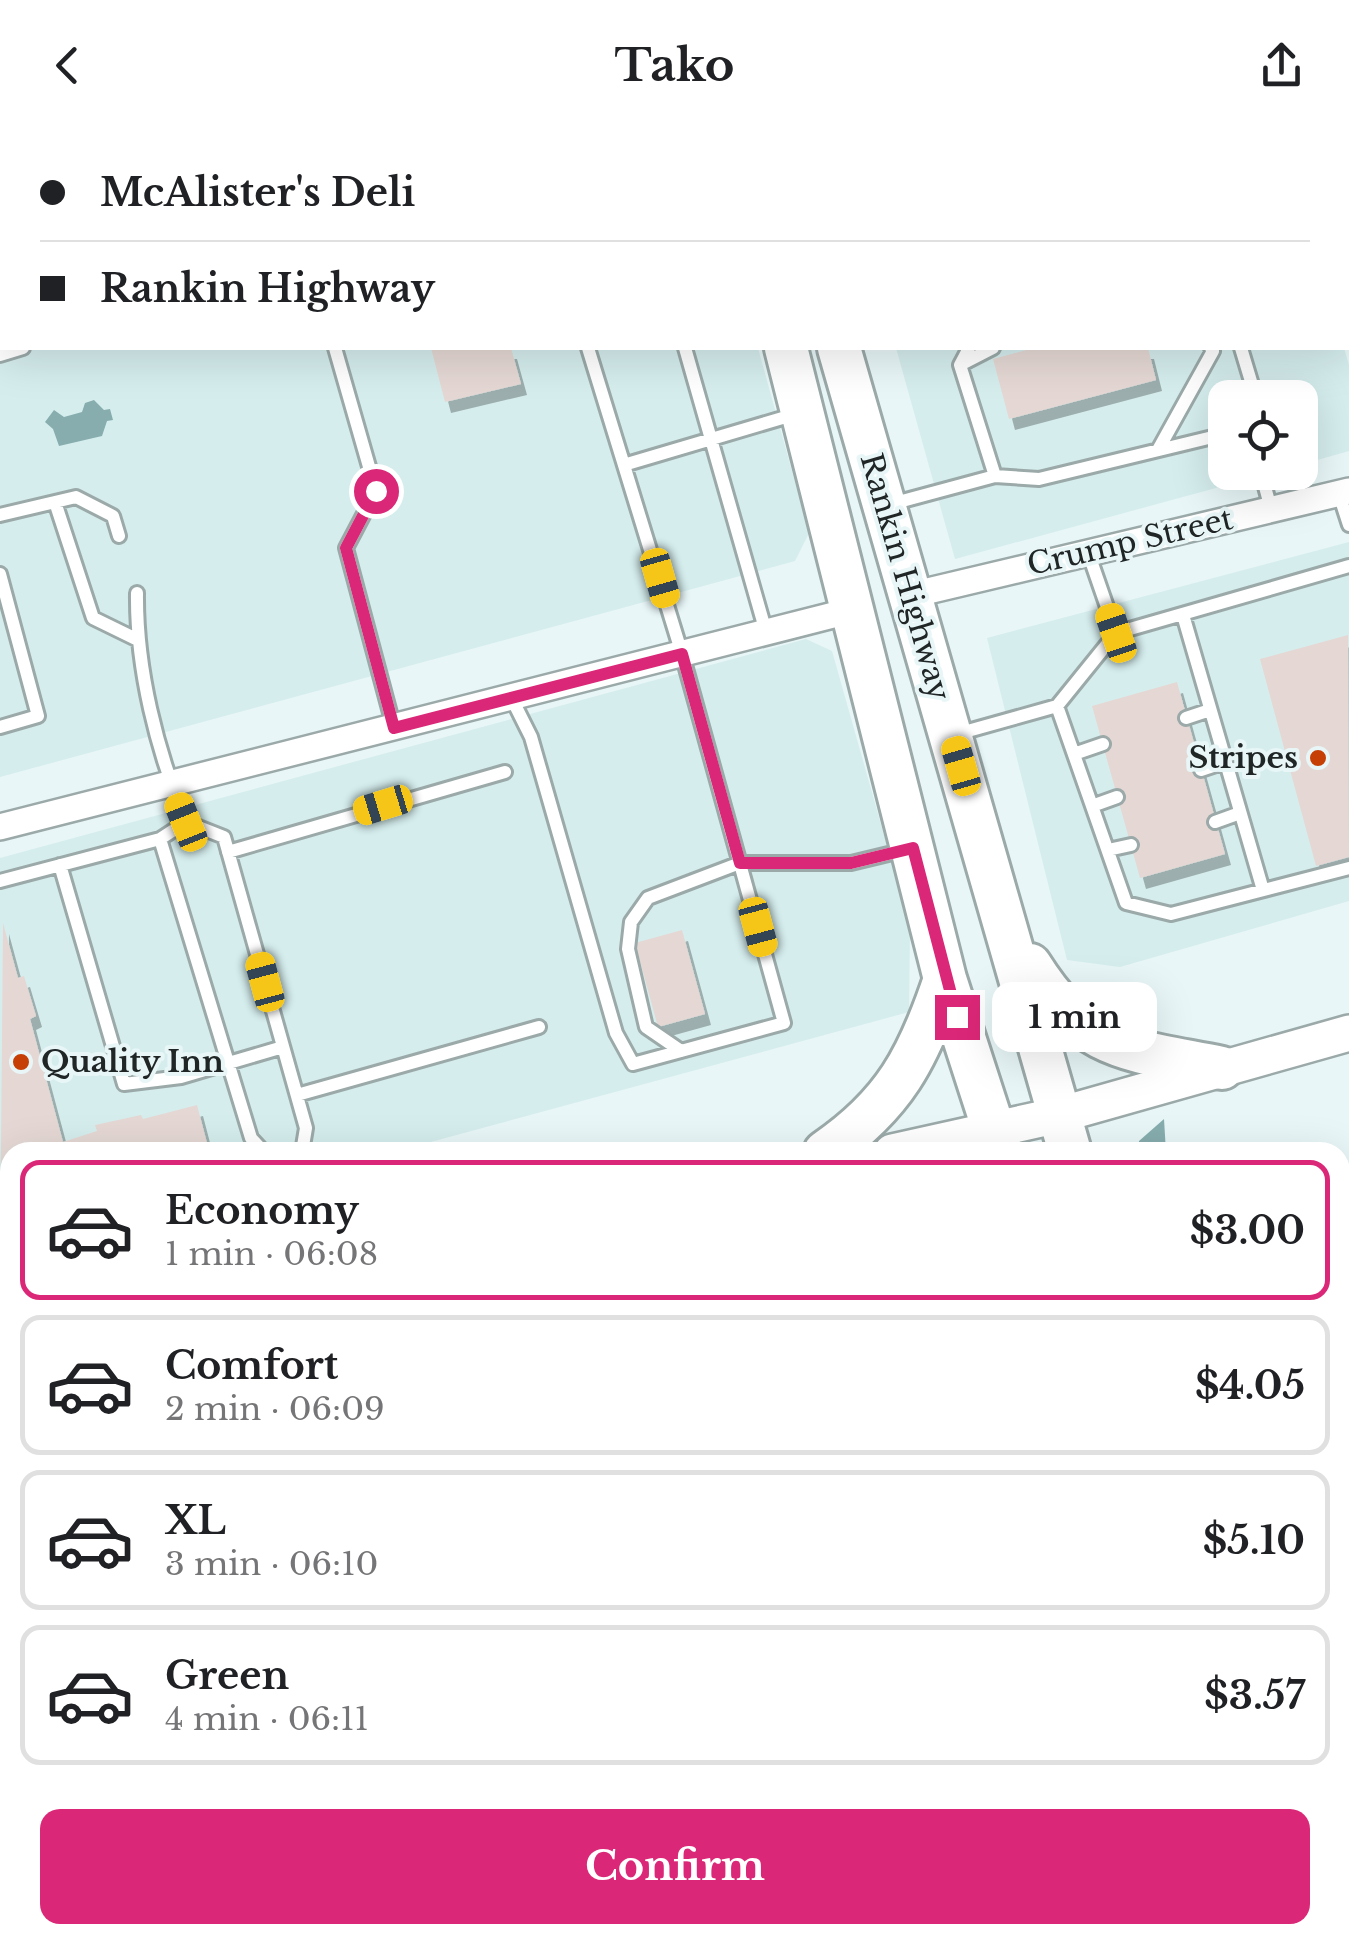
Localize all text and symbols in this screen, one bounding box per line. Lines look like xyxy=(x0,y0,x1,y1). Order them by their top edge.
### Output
text: Tako xyxy=(614,37,735,93)
icon: back xyxy=(40,38,95,93)
icon: share xyxy=(1254,38,1309,93)
text: McAlister's Deli xyxy=(100,169,415,216)
text: Rankin Highway xyxy=(100,265,435,312)
map controls xyxy=(1208,380,1318,490)
button: locate xyxy=(1208,380,1318,490)
street label: Rankin Highway xyxy=(853,449,958,705)
route start xyxy=(354,469,399,514)
street label: Crump Street xyxy=(1023,500,1237,583)
car xyxy=(637,545,683,611)
car xyxy=(1092,600,1140,666)
car xyxy=(938,733,984,799)
place label: Stripes xyxy=(1189,739,1298,776)
marker: Stripes xyxy=(1307,747,1329,769)
car xyxy=(350,782,416,828)
car xyxy=(161,789,211,855)
car xyxy=(736,894,780,960)
car xyxy=(243,949,287,1015)
callout: 1 min xyxy=(992,982,1157,1052)
route end xyxy=(935,995,980,1040)
text: 1 min xyxy=(1028,997,1121,1037)
place label: Quality Inn xyxy=(41,1043,224,1080)
marker: Quality Inn xyxy=(10,1051,32,1073)
icon: car xyxy=(45,1185,135,1275)
text: Economy xyxy=(165,1187,359,1234)
text: $3.00 xyxy=(1190,1207,1305,1254)
text: 1 min · 06:08 xyxy=(165,1234,378,1274)
icon: car xyxy=(45,1340,135,1430)
text: Comfort xyxy=(165,1342,338,1389)
text: $4.05 xyxy=(1195,1362,1305,1409)
text: 2 min · 06:09 xyxy=(165,1389,385,1429)
icon: car xyxy=(45,1495,135,1585)
text: XL xyxy=(165,1497,226,1544)
text: $5.10 xyxy=(1203,1517,1305,1564)
text: 3 min · 06:10 xyxy=(165,1544,378,1584)
icon: car xyxy=(45,1650,135,1740)
text: Green xyxy=(165,1652,289,1699)
text: $3.57 xyxy=(1204,1672,1305,1719)
text: 4 min · 06:11 xyxy=(165,1699,369,1739)
button: Confirm xyxy=(40,1809,1310,1924)

